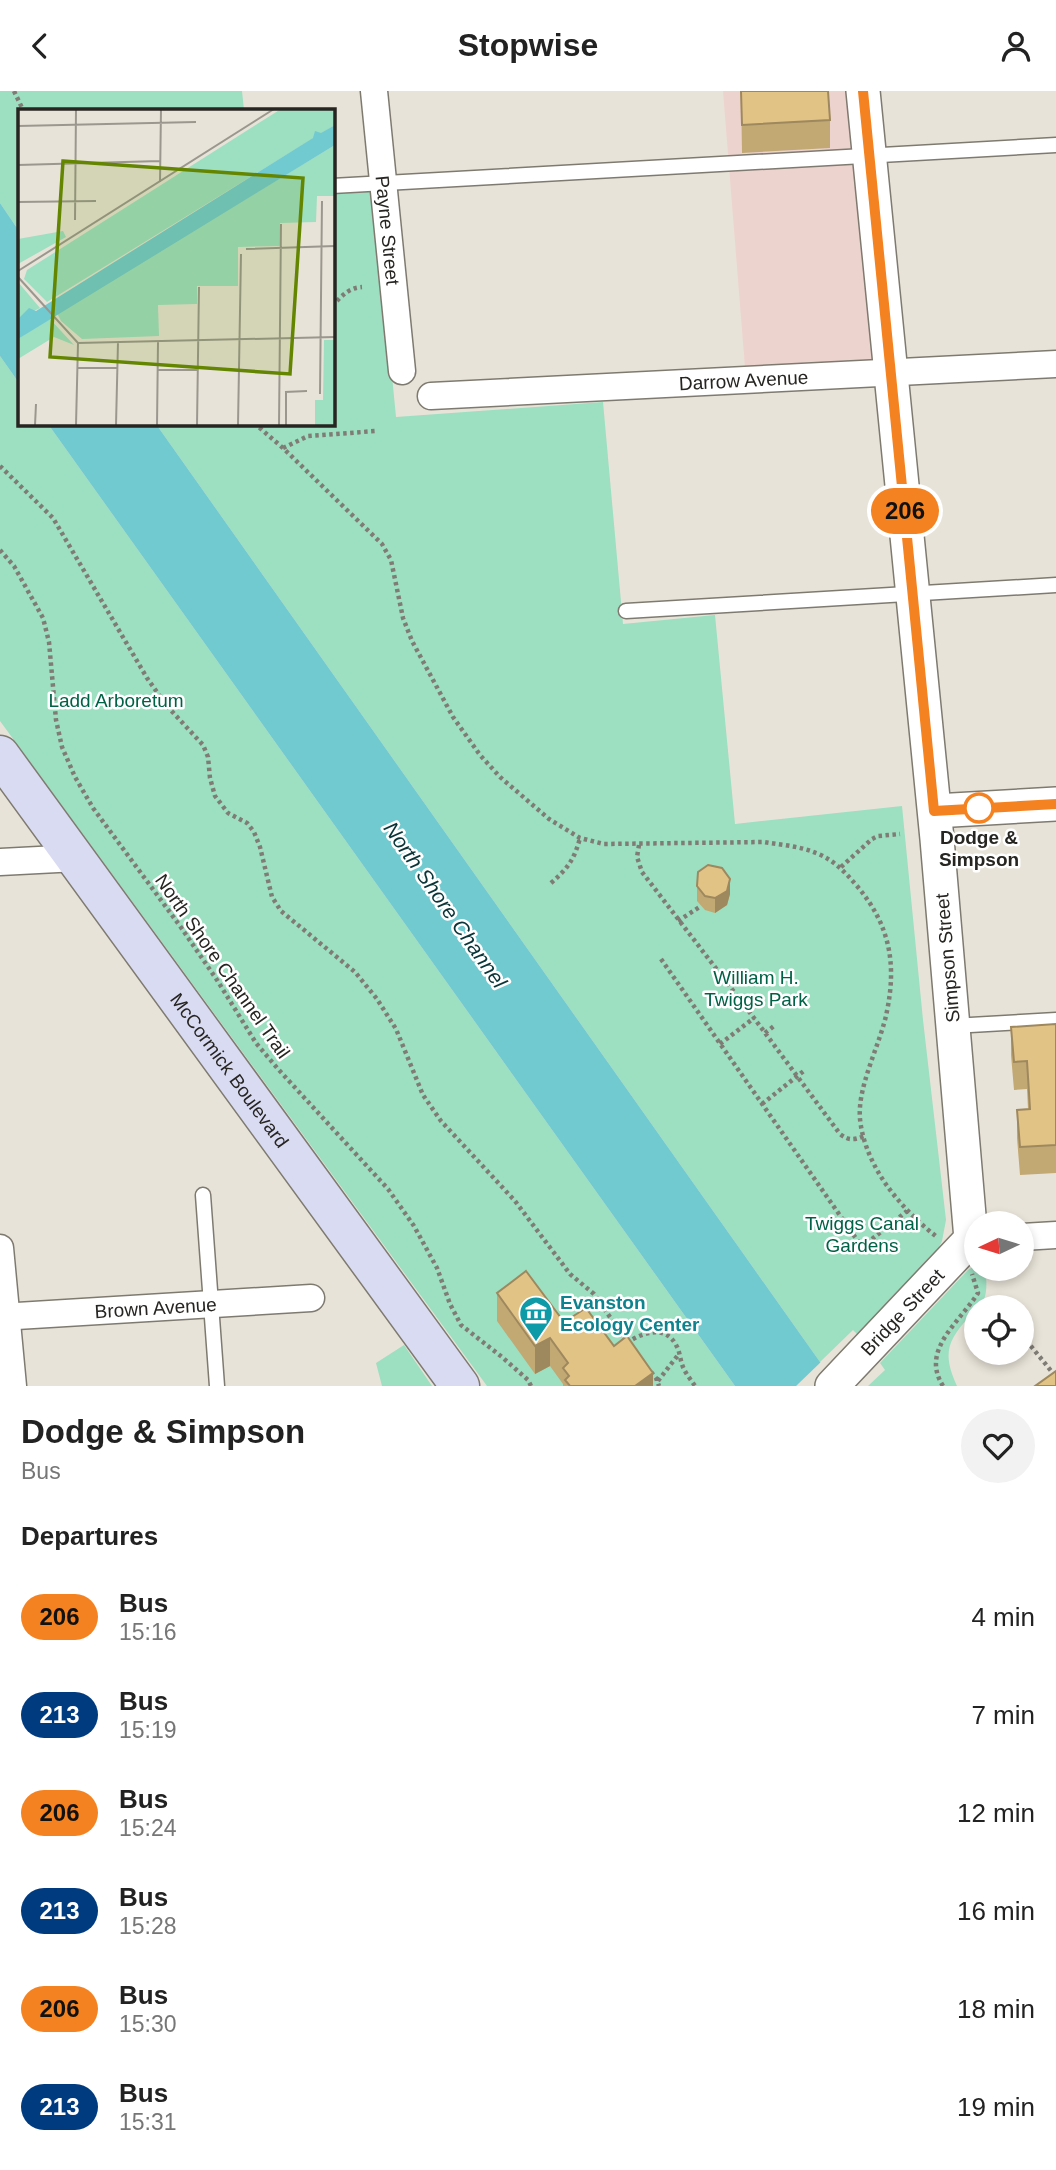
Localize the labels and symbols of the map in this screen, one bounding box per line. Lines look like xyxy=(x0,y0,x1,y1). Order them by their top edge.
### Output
inset map xyxy=(18,109,334,425)
street label: Payne Street xyxy=(372,175,403,287)
street label: Darrow Avenue xyxy=(678,367,809,394)
line badge: 206 xyxy=(865,488,945,534)
park label: Ladd Arboretum xyxy=(48,690,184,711)
marker: Dodge & Simpson xyxy=(964,793,994,823)
water label: North Shore Channel xyxy=(379,817,512,993)
place label: Dodge & Simpson xyxy=(939,827,1019,870)
street label: North Shore Channel Trail xyxy=(151,870,294,1062)
street label: Simpson Street xyxy=(931,892,964,1024)
park label: William H. Twiggs Park xyxy=(704,967,808,1010)
street label: McCormick Boulevard xyxy=(166,989,293,1152)
north arrow xyxy=(964,1211,1034,1281)
park label: Twiggs Canal Gardens xyxy=(805,1213,919,1256)
street label: Bridge Street xyxy=(857,1264,949,1360)
place label: Evanston Ecology Center xyxy=(560,1292,700,1335)
street label: Brown Avenue xyxy=(94,1294,217,1322)
museum icon: Evanston Ecology Center xyxy=(517,1294,555,1343)

